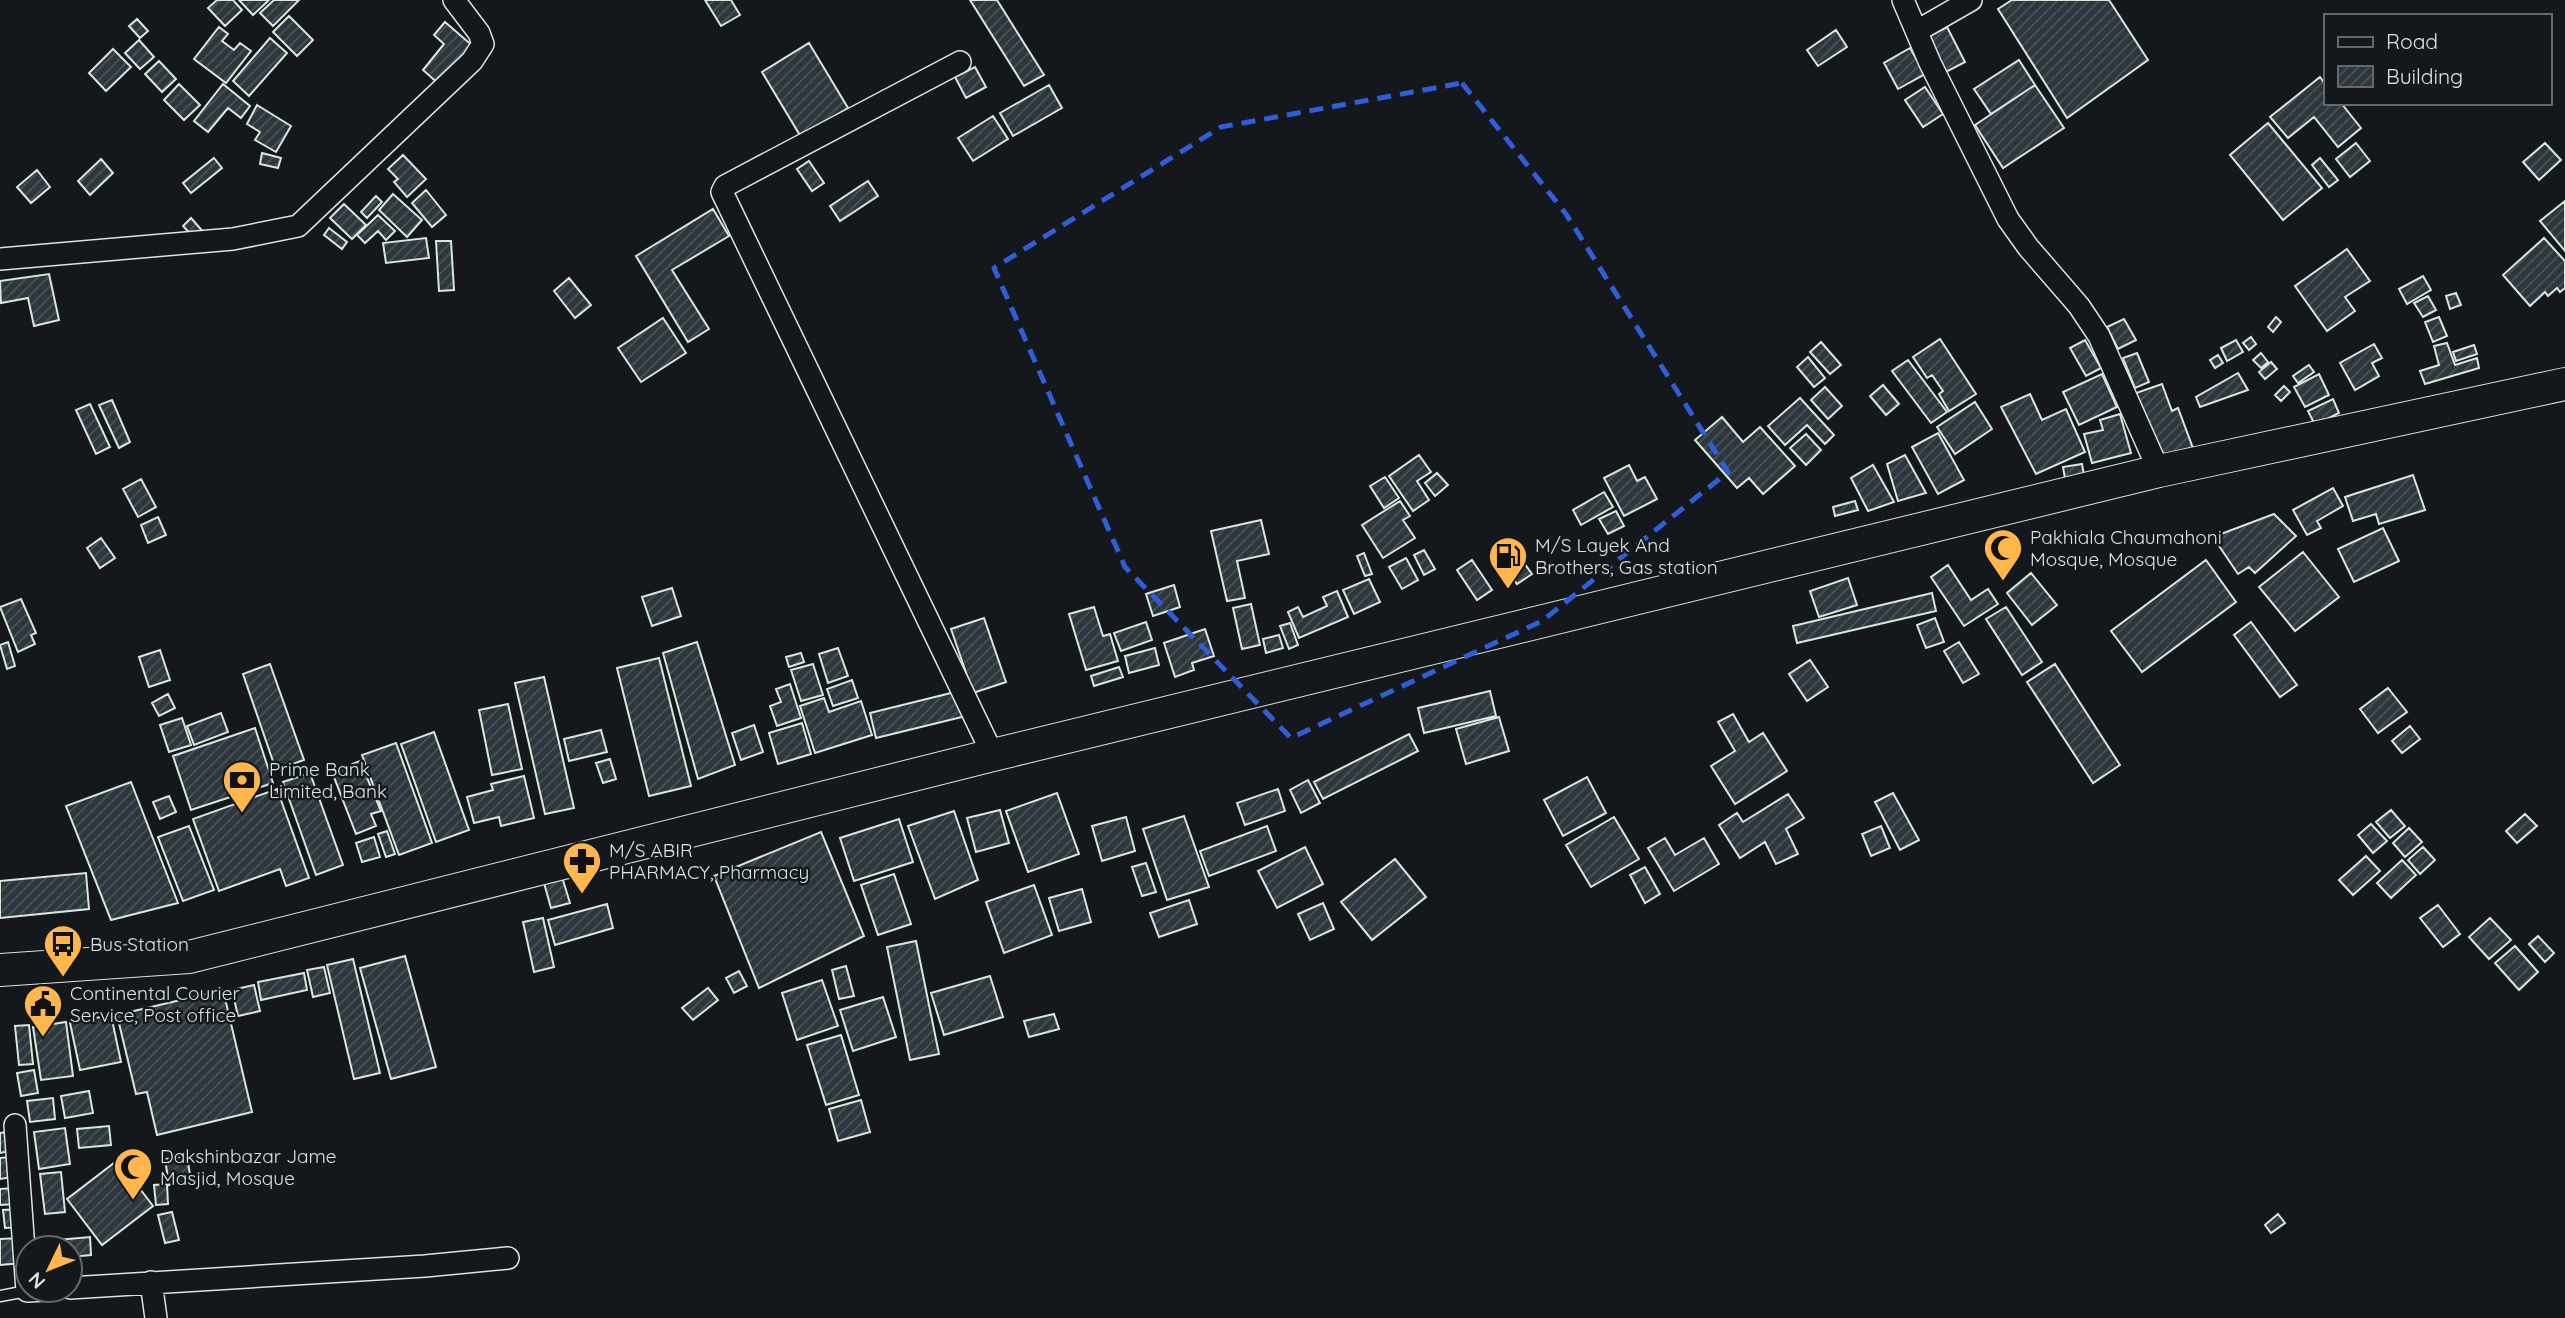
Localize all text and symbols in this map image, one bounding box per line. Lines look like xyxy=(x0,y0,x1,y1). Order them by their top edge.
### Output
legend xyxy=(2324,14,2551,105)
text: Road xyxy=(2386,28,2438,54)
text: Building xyxy=(2386,63,2463,89)
place label: Pakhiala Chaumahoni Mosque, Mosque xyxy=(2030,525,2222,571)
mosque icon: Pakhiala Chaumahoni Mosque, Mosque xyxy=(1982,527,2024,582)
place label: M/S Layek And Brothers, Gas station xyxy=(1535,533,1718,579)
fuel station icon: M/S Layek And Brothers, Gas station xyxy=(1487,535,1529,590)
place label: Prime Bank Limited, Bank xyxy=(269,757,387,803)
bank icon: Prime Bank Limited, Bank xyxy=(221,759,263,814)
place label: M/S ABIR PHARMACY, Pharmacy xyxy=(609,838,809,884)
pharmacy icon: M/S ABIR PHARMACY, Pharmacy xyxy=(561,840,603,895)
bus stop icon: Bus Station xyxy=(42,923,84,978)
place label: Bus Station xyxy=(90,932,189,956)
place label: Continental Courier Service, Post office xyxy=(70,981,240,1027)
public building icon: Continental Courier Service, Post office xyxy=(22,983,64,1038)
place label: Dakshinbazar Jame Masjid, Mosque xyxy=(160,1144,337,1190)
mosque icon: Dakshinbazar Jame Masjid, Mosque xyxy=(112,1146,154,1201)
north arrow xyxy=(14,1234,84,1304)
text: N xyxy=(23,1267,50,1294)

